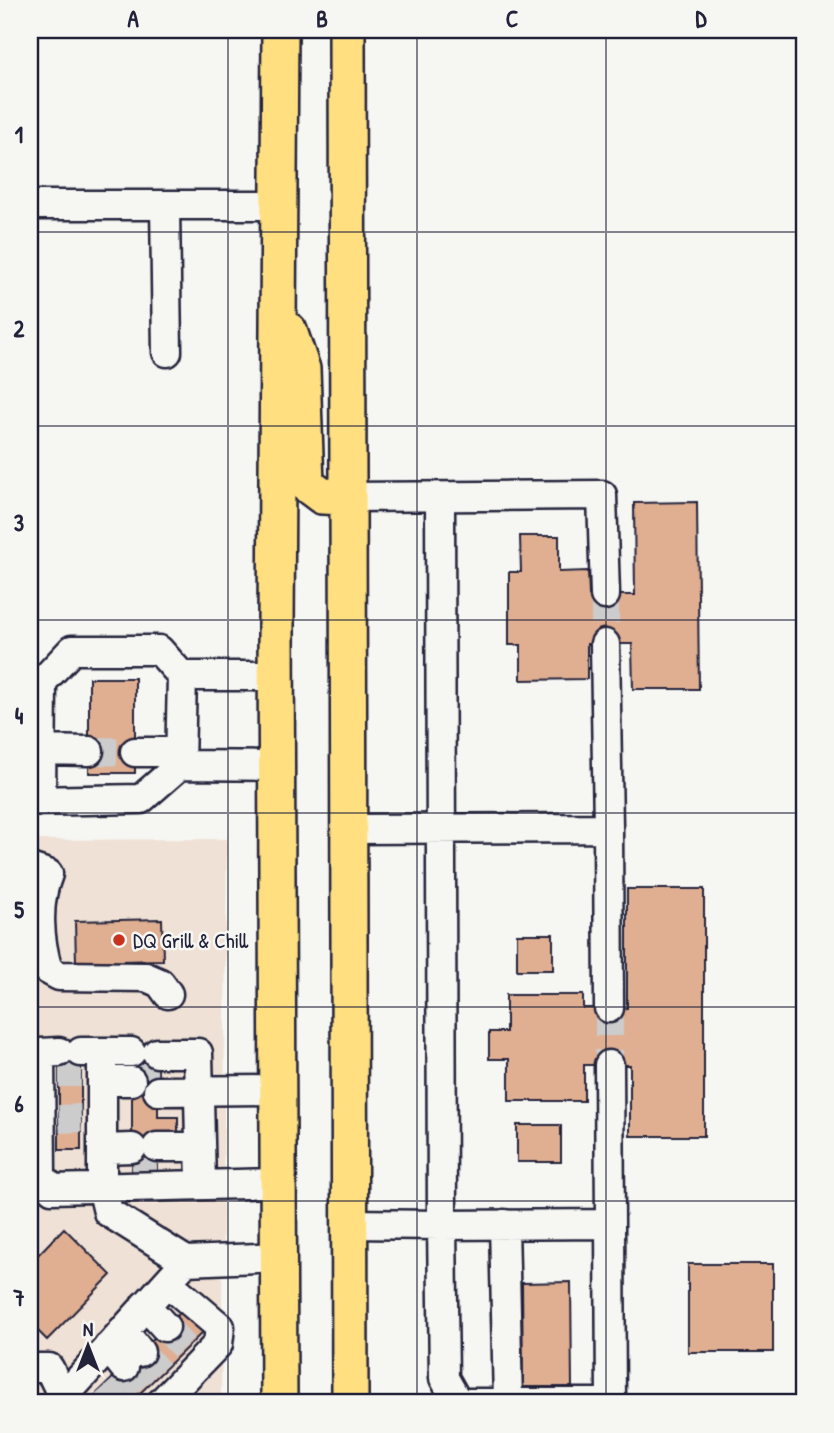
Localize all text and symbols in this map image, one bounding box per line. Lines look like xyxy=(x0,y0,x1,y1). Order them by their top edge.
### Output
text: A xyxy=(127,3,139,34)
text: B xyxy=(316,3,328,34)
text: C xyxy=(506,3,518,34)
text: D xyxy=(696,3,708,34)
text: 1 xyxy=(15,119,23,150)
text: 2 xyxy=(14,313,25,344)
text: 3 xyxy=(14,507,24,538)
text: 4 xyxy=(15,700,24,731)
text: 5 xyxy=(14,894,24,925)
place label: DQ Grill & Chill xyxy=(133,926,249,955)
marker: DQ Grill & Chill xyxy=(111,932,127,948)
text: 6 xyxy=(14,1088,24,1119)
text: 7 xyxy=(12,1282,25,1313)
north arrow xyxy=(52,1310,122,1380)
text: N xyxy=(83,1316,93,1342)

